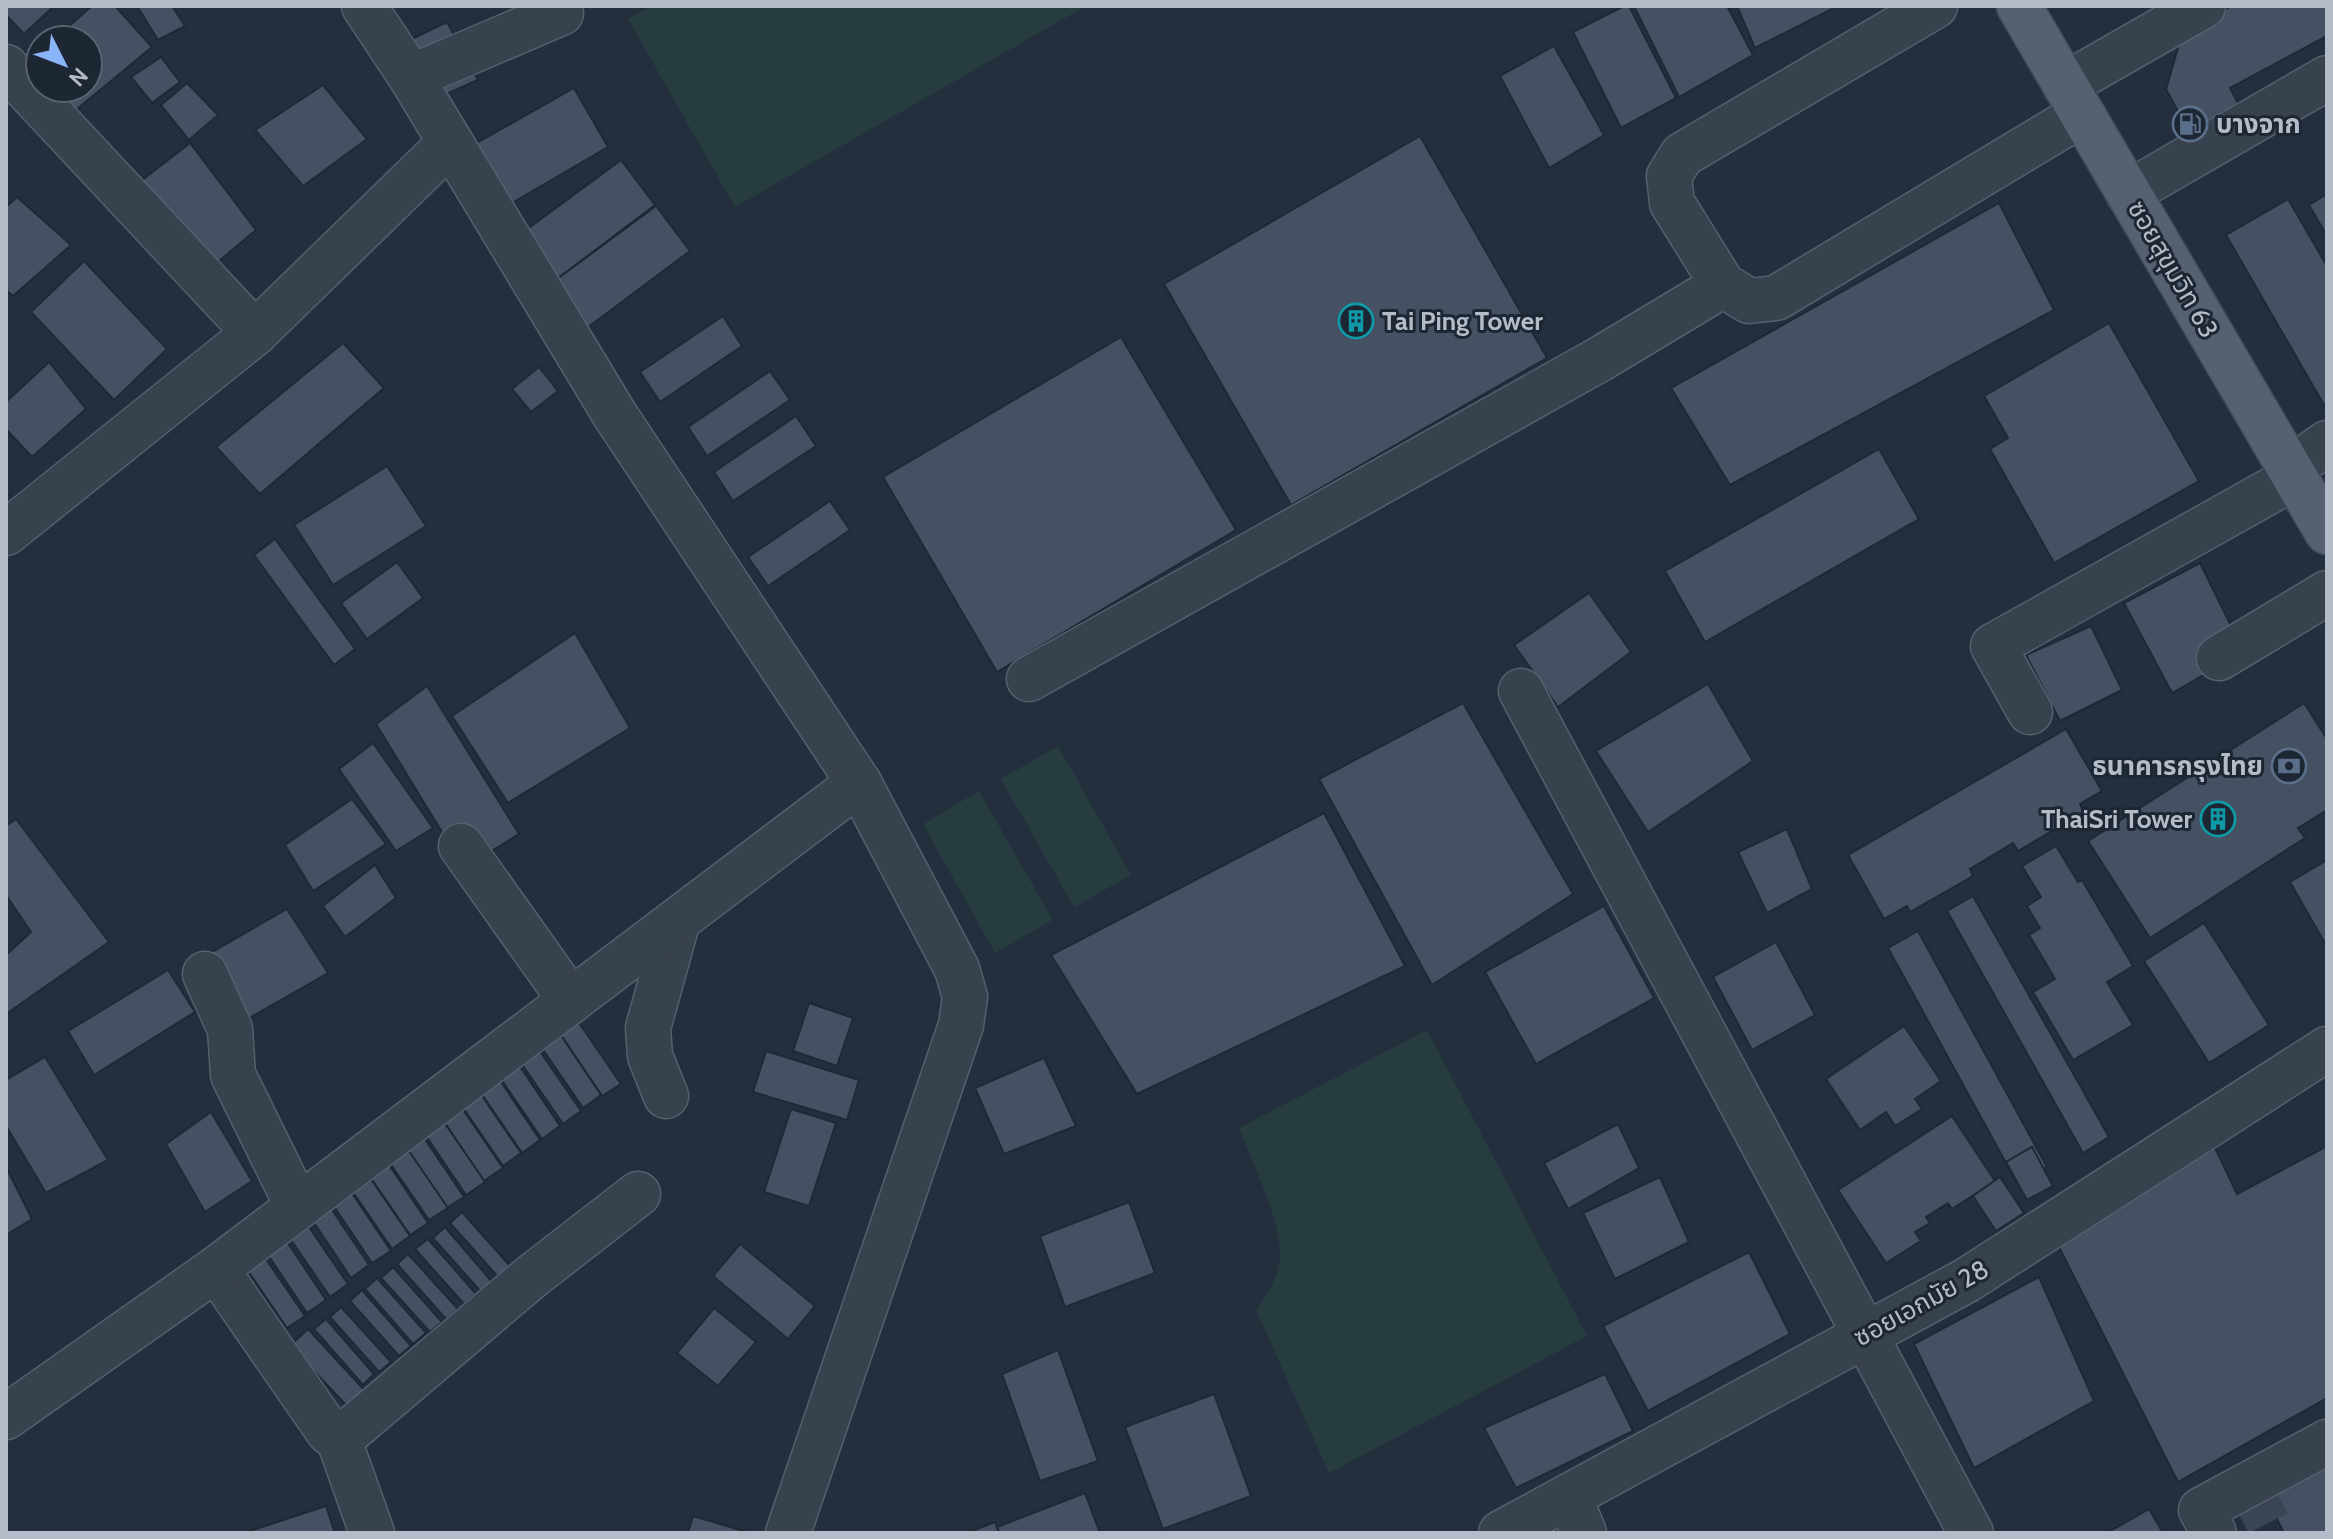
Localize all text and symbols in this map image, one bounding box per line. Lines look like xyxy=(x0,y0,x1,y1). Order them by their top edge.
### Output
north arrow xyxy=(24,24,104,104)
text: N xyxy=(63,62,94,92)
fuel station icon: บางจาก xyxy=(2171,105,2209,143)
place label: บางจาก xyxy=(2216,108,2301,140)
street label: ซอยสุขุมวิท 63 xyxy=(2121,195,2225,343)
building icon: Tai Ping Tower xyxy=(1337,302,1375,340)
place label: Tai Ping Tower xyxy=(1382,305,1543,337)
bank icon: ธนาคารกรุงไทย xyxy=(2270,747,2308,785)
place label: ธนาคารกรุงไทย xyxy=(2092,750,2263,782)
building icon: ThaiSri Tower xyxy=(2199,800,2237,838)
place label: ThaiSri Tower xyxy=(2041,803,2192,835)
street label: ซอยเอกมัย 28 xyxy=(1848,1253,1994,1353)

